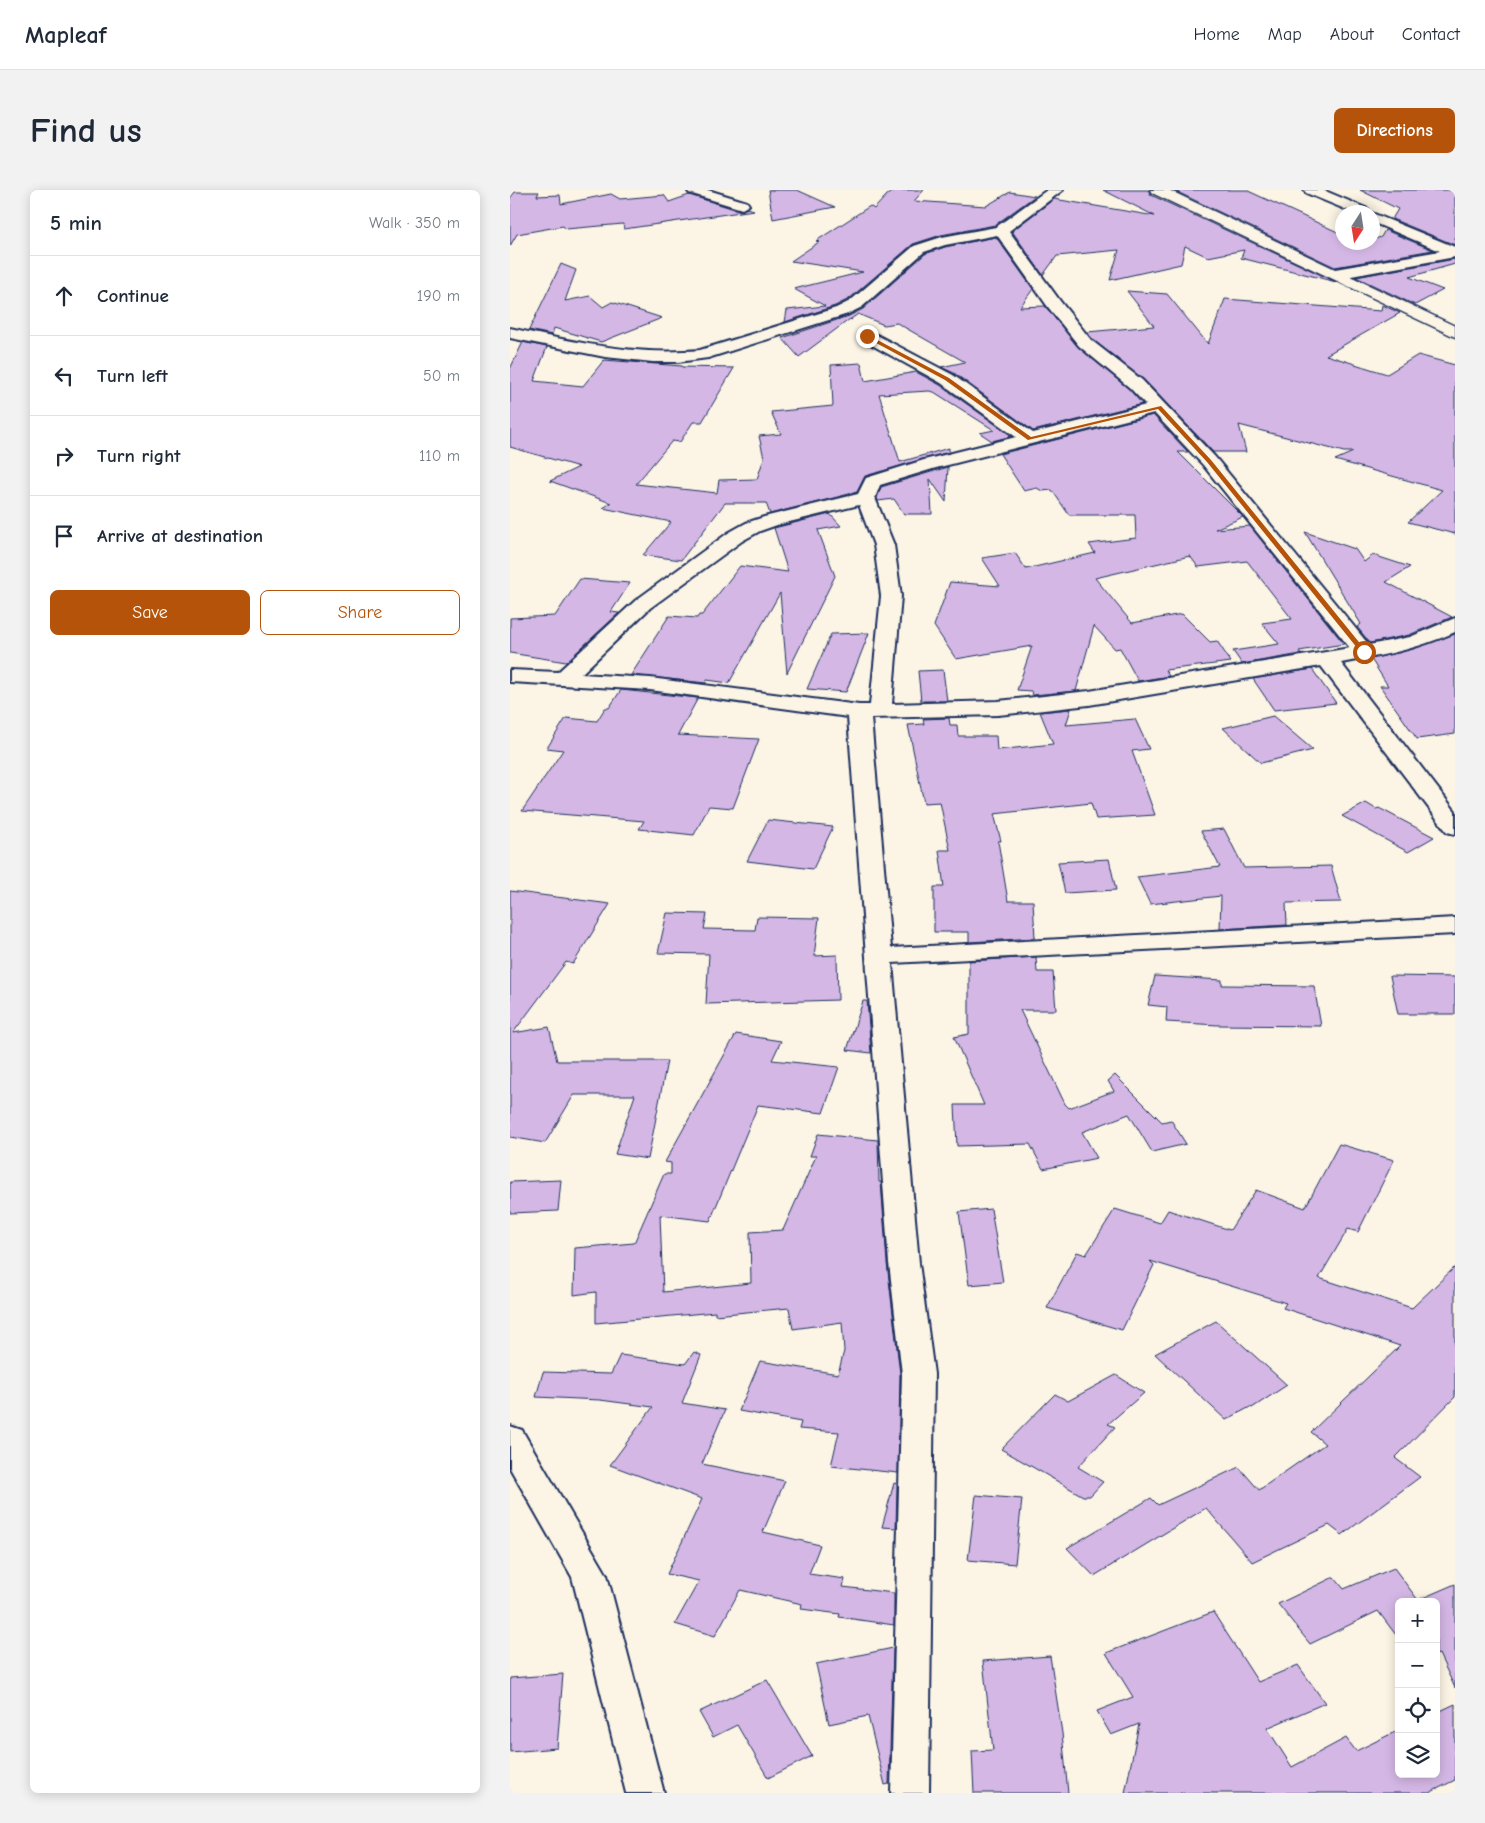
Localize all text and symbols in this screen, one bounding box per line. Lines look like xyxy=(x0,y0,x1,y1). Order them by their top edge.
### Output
text: Mapleaf xyxy=(25,21,106,49)
text: Home xyxy=(1193,24,1240,45)
text: Map xyxy=(1268,24,1302,45)
text: About xyxy=(1330,24,1374,45)
text: Contact xyxy=(1402,24,1460,45)
button: Directions xyxy=(1334,108,1455,153)
text: Find us xyxy=(30,110,142,151)
north arrow xyxy=(1335,205,1380,250)
text: 5 min xyxy=(50,211,102,235)
text: Walk · 350 m xyxy=(369,214,460,232)
icon: ahead xyxy=(50,282,78,310)
text: Continue xyxy=(97,285,169,307)
text: 190 m xyxy=(417,287,460,305)
route end xyxy=(856,325,879,348)
icon: left xyxy=(50,362,78,390)
text: Turn left xyxy=(97,365,168,387)
text: 50 m xyxy=(423,367,460,385)
icon: right xyxy=(50,442,78,470)
text: Turn right xyxy=(97,445,181,467)
text: 110 m xyxy=(419,447,460,465)
icon: arrive xyxy=(50,522,78,550)
text: Arrive at destination xyxy=(97,525,263,547)
button: Save xyxy=(50,590,250,635)
button: Share xyxy=(260,590,460,635)
route start xyxy=(1353,641,1376,664)
map controls xyxy=(1395,1598,1440,1778)
button: + xyxy=(1395,1598,1440,1643)
button: − xyxy=(1395,1643,1440,1688)
button: locate xyxy=(1395,1688,1440,1733)
button: layers xyxy=(1395,1733,1440,1778)

